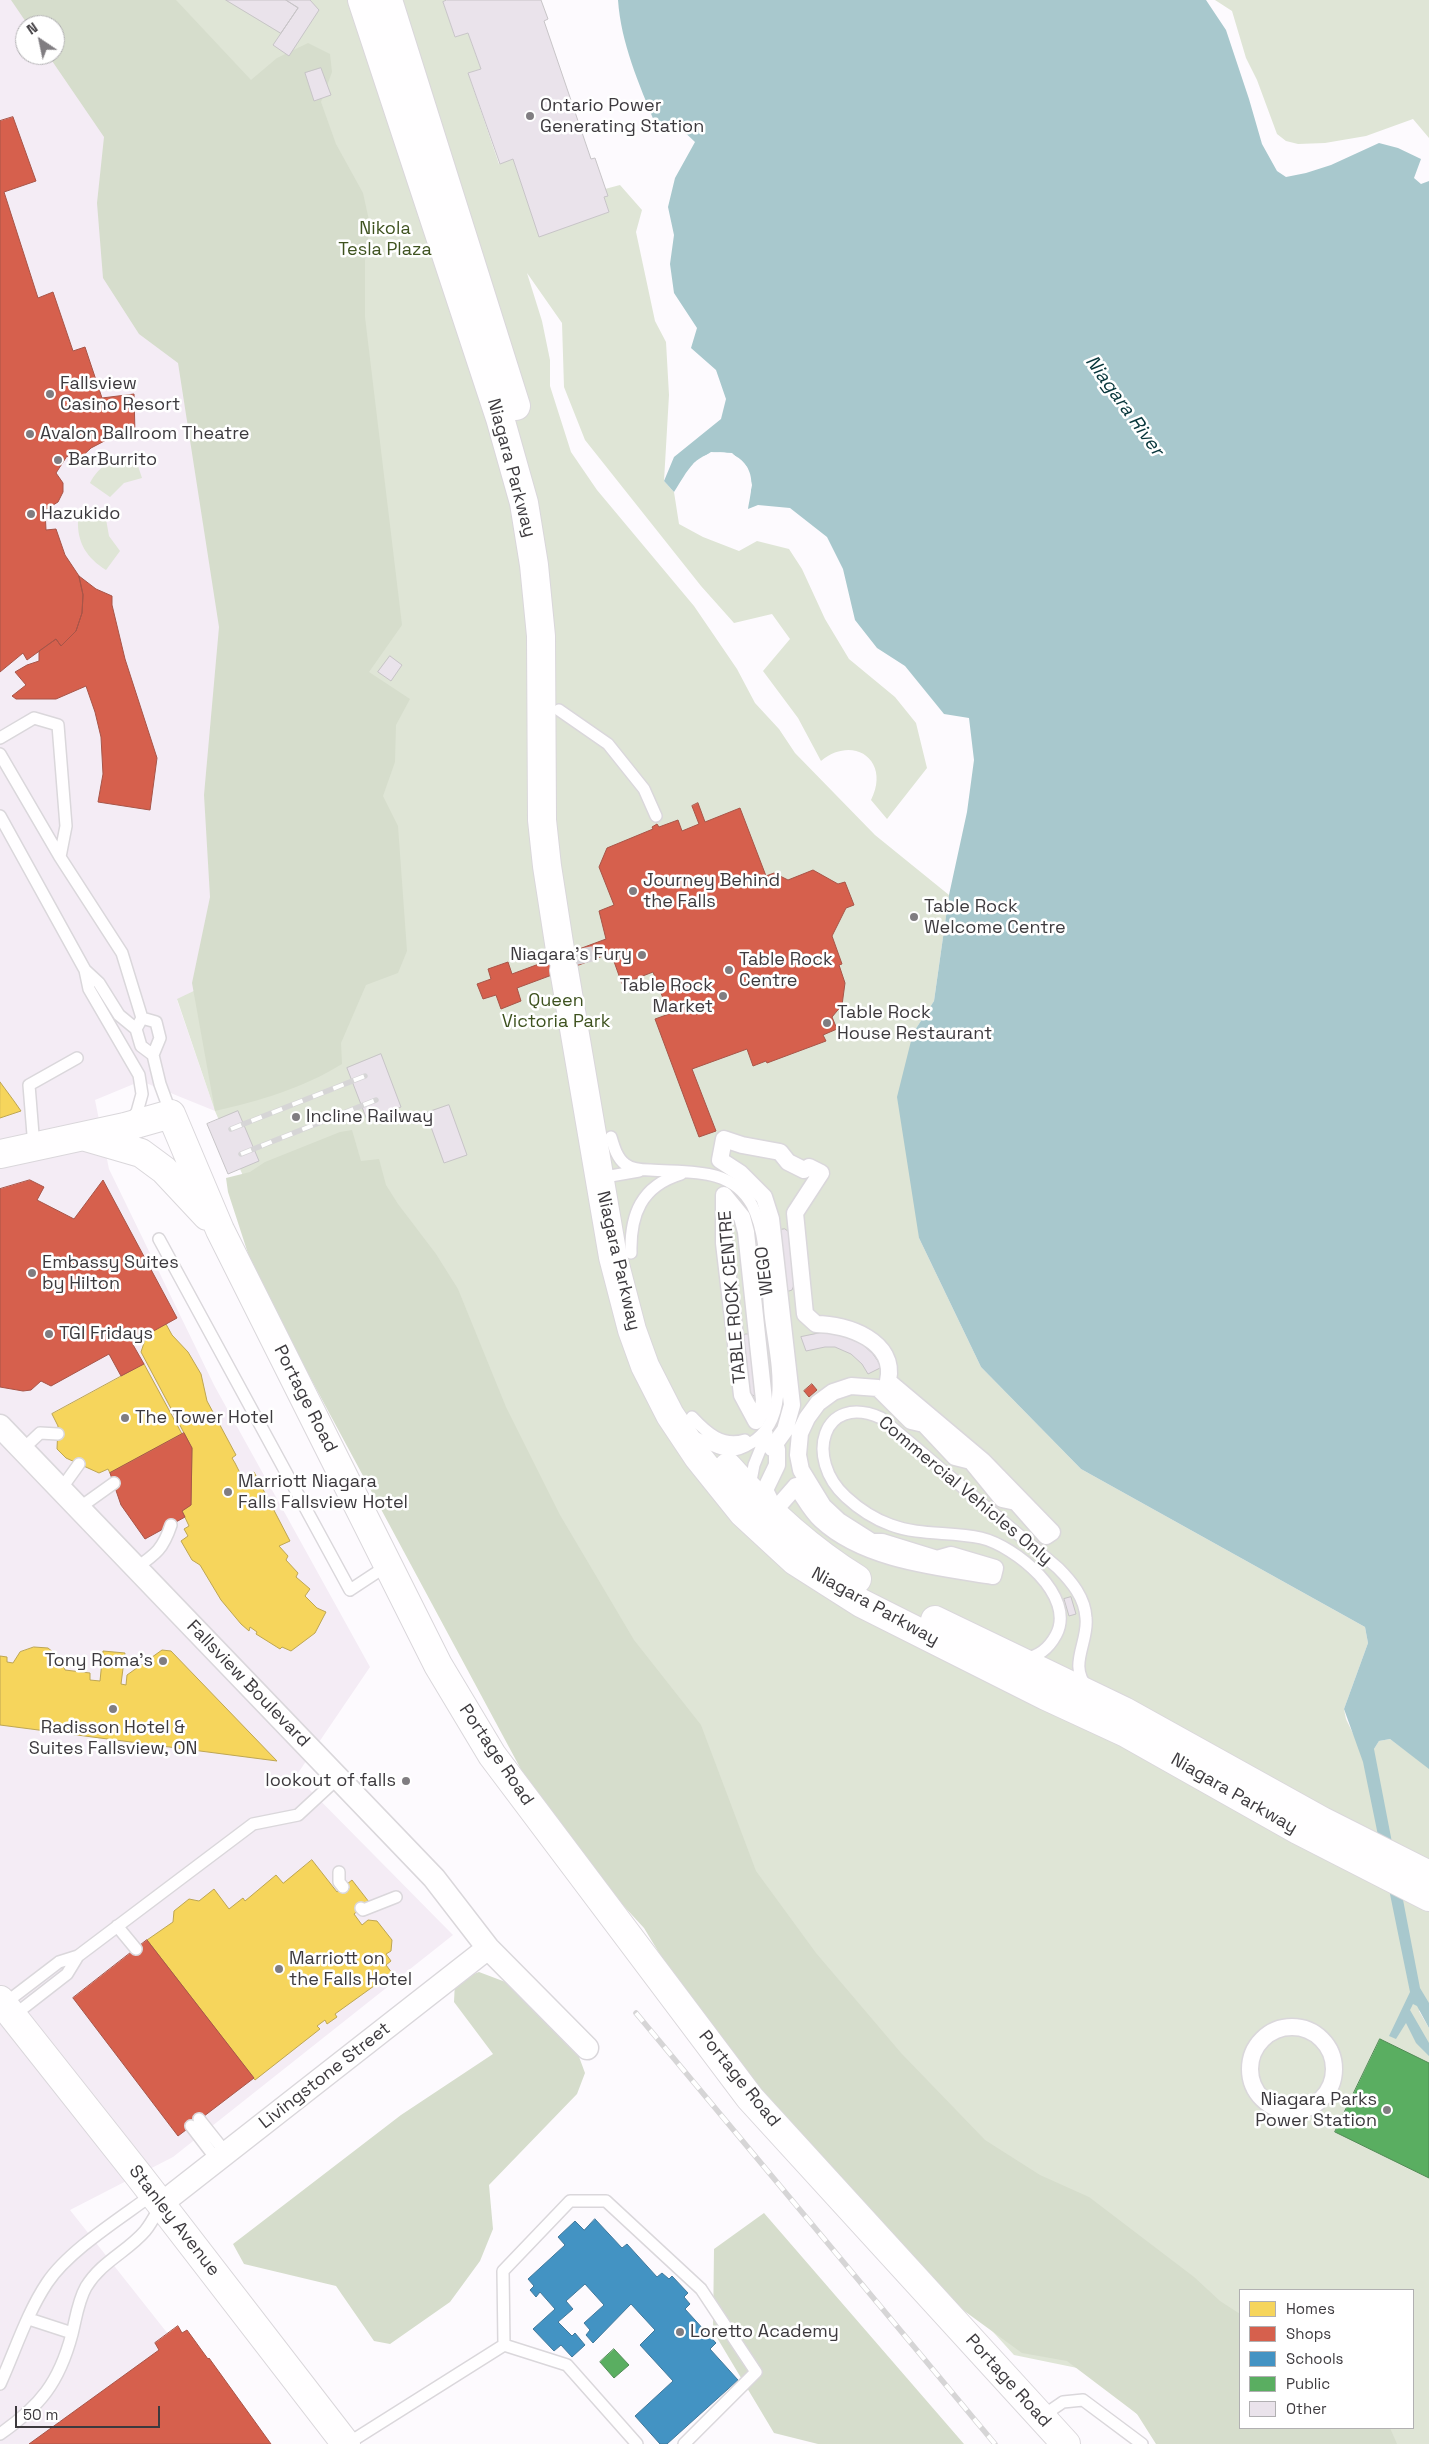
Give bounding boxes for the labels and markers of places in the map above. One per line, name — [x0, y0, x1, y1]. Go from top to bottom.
place label: Ontario Power Generating Station — [540, 95, 704, 138]
marker: Ontario Power Generating Station — [524, 110, 536, 122]
place label: Fallsview Casino Resort — [60, 373, 180, 416]
marker: Fallsview Casino Resort — [44, 388, 56, 400]
place label: Avalon Ballroom Theatre — [40, 423, 249, 445]
marker: Avalon Ballroom Theatre — [24, 428, 36, 440]
place label: BarBurrito — [68, 449, 157, 471]
marker: BarBurrito — [52, 454, 64, 466]
place label: Hazukido — [41, 503, 120, 525]
marker: Hazukido — [25, 508, 37, 520]
place label: Journey Behind the Falls — [643, 870, 780, 912]
marker: Journey Behind the Falls — [627, 885, 639, 897]
place label: Table Rock Welcome Centre — [924, 896, 1066, 939]
marker: Table Rock Welcome Centre — [908, 911, 920, 923]
place label: Niagara’s Fury — [510, 944, 632, 966]
marker: Niagara’s Fury — [636, 949, 648, 961]
place label: Table Rock Centre — [739, 949, 833, 992]
marker: Table Rock Centre — [723, 964, 735, 976]
place label: Table Rock Market — [619, 975, 713, 1018]
marker: Table Rock Market — [717, 990, 729, 1002]
place label: Table Rock House Restaurant — [837, 1002, 992, 1044]
marker: Table Rock House Restaurant — [821, 1017, 833, 1029]
place label: Incline Railway — [306, 1106, 433, 1128]
marker: Incline Railway — [290, 1111, 302, 1123]
place label: Embassy Suites by Hilton — [42, 1252, 179, 1294]
marker: Embassy Suites by Hilton — [26, 1267, 38, 1279]
place label: TGI Fridays — [59, 1323, 153, 1345]
marker: TGI Fridays — [43, 1328, 55, 1340]
place label: The Tower Hotel — [135, 1407, 274, 1429]
marker: The Tower Hotel — [119, 1412, 131, 1424]
place label: Marriott Niagara Falls Fallsview Hotel — [238, 1471, 408, 1514]
marker: Marriott Niagara Falls Fallsview Hotel — [222, 1486, 234, 1498]
place label: Tony Roma's — [45, 1650, 153, 1672]
marker: Tony Roma's — [157, 1655, 169, 1667]
marker: Radisson Hotel & Suites Fallsview, ON — [107, 1703, 119, 1715]
place label: Radisson Hotel & Suites Fallsview, ON — [29, 1717, 197, 1760]
place label: lookout of falls — [265, 1770, 396, 1792]
marker: lookout of falls — [400, 1775, 412, 1787]
place label: Marriott on the Falls Hotel — [289, 1948, 412, 1990]
marker: Marriott on the Falls Hotel — [273, 1963, 285, 1975]
place label: Niagara Parks Power Station — [1255, 2089, 1377, 2132]
marker: Niagara Parks Power Station — [1381, 2104, 1393, 2116]
place label: Loretto Academy — [690, 2321, 839, 2343]
marker: Loretto Academy — [674, 2326, 686, 2338]

